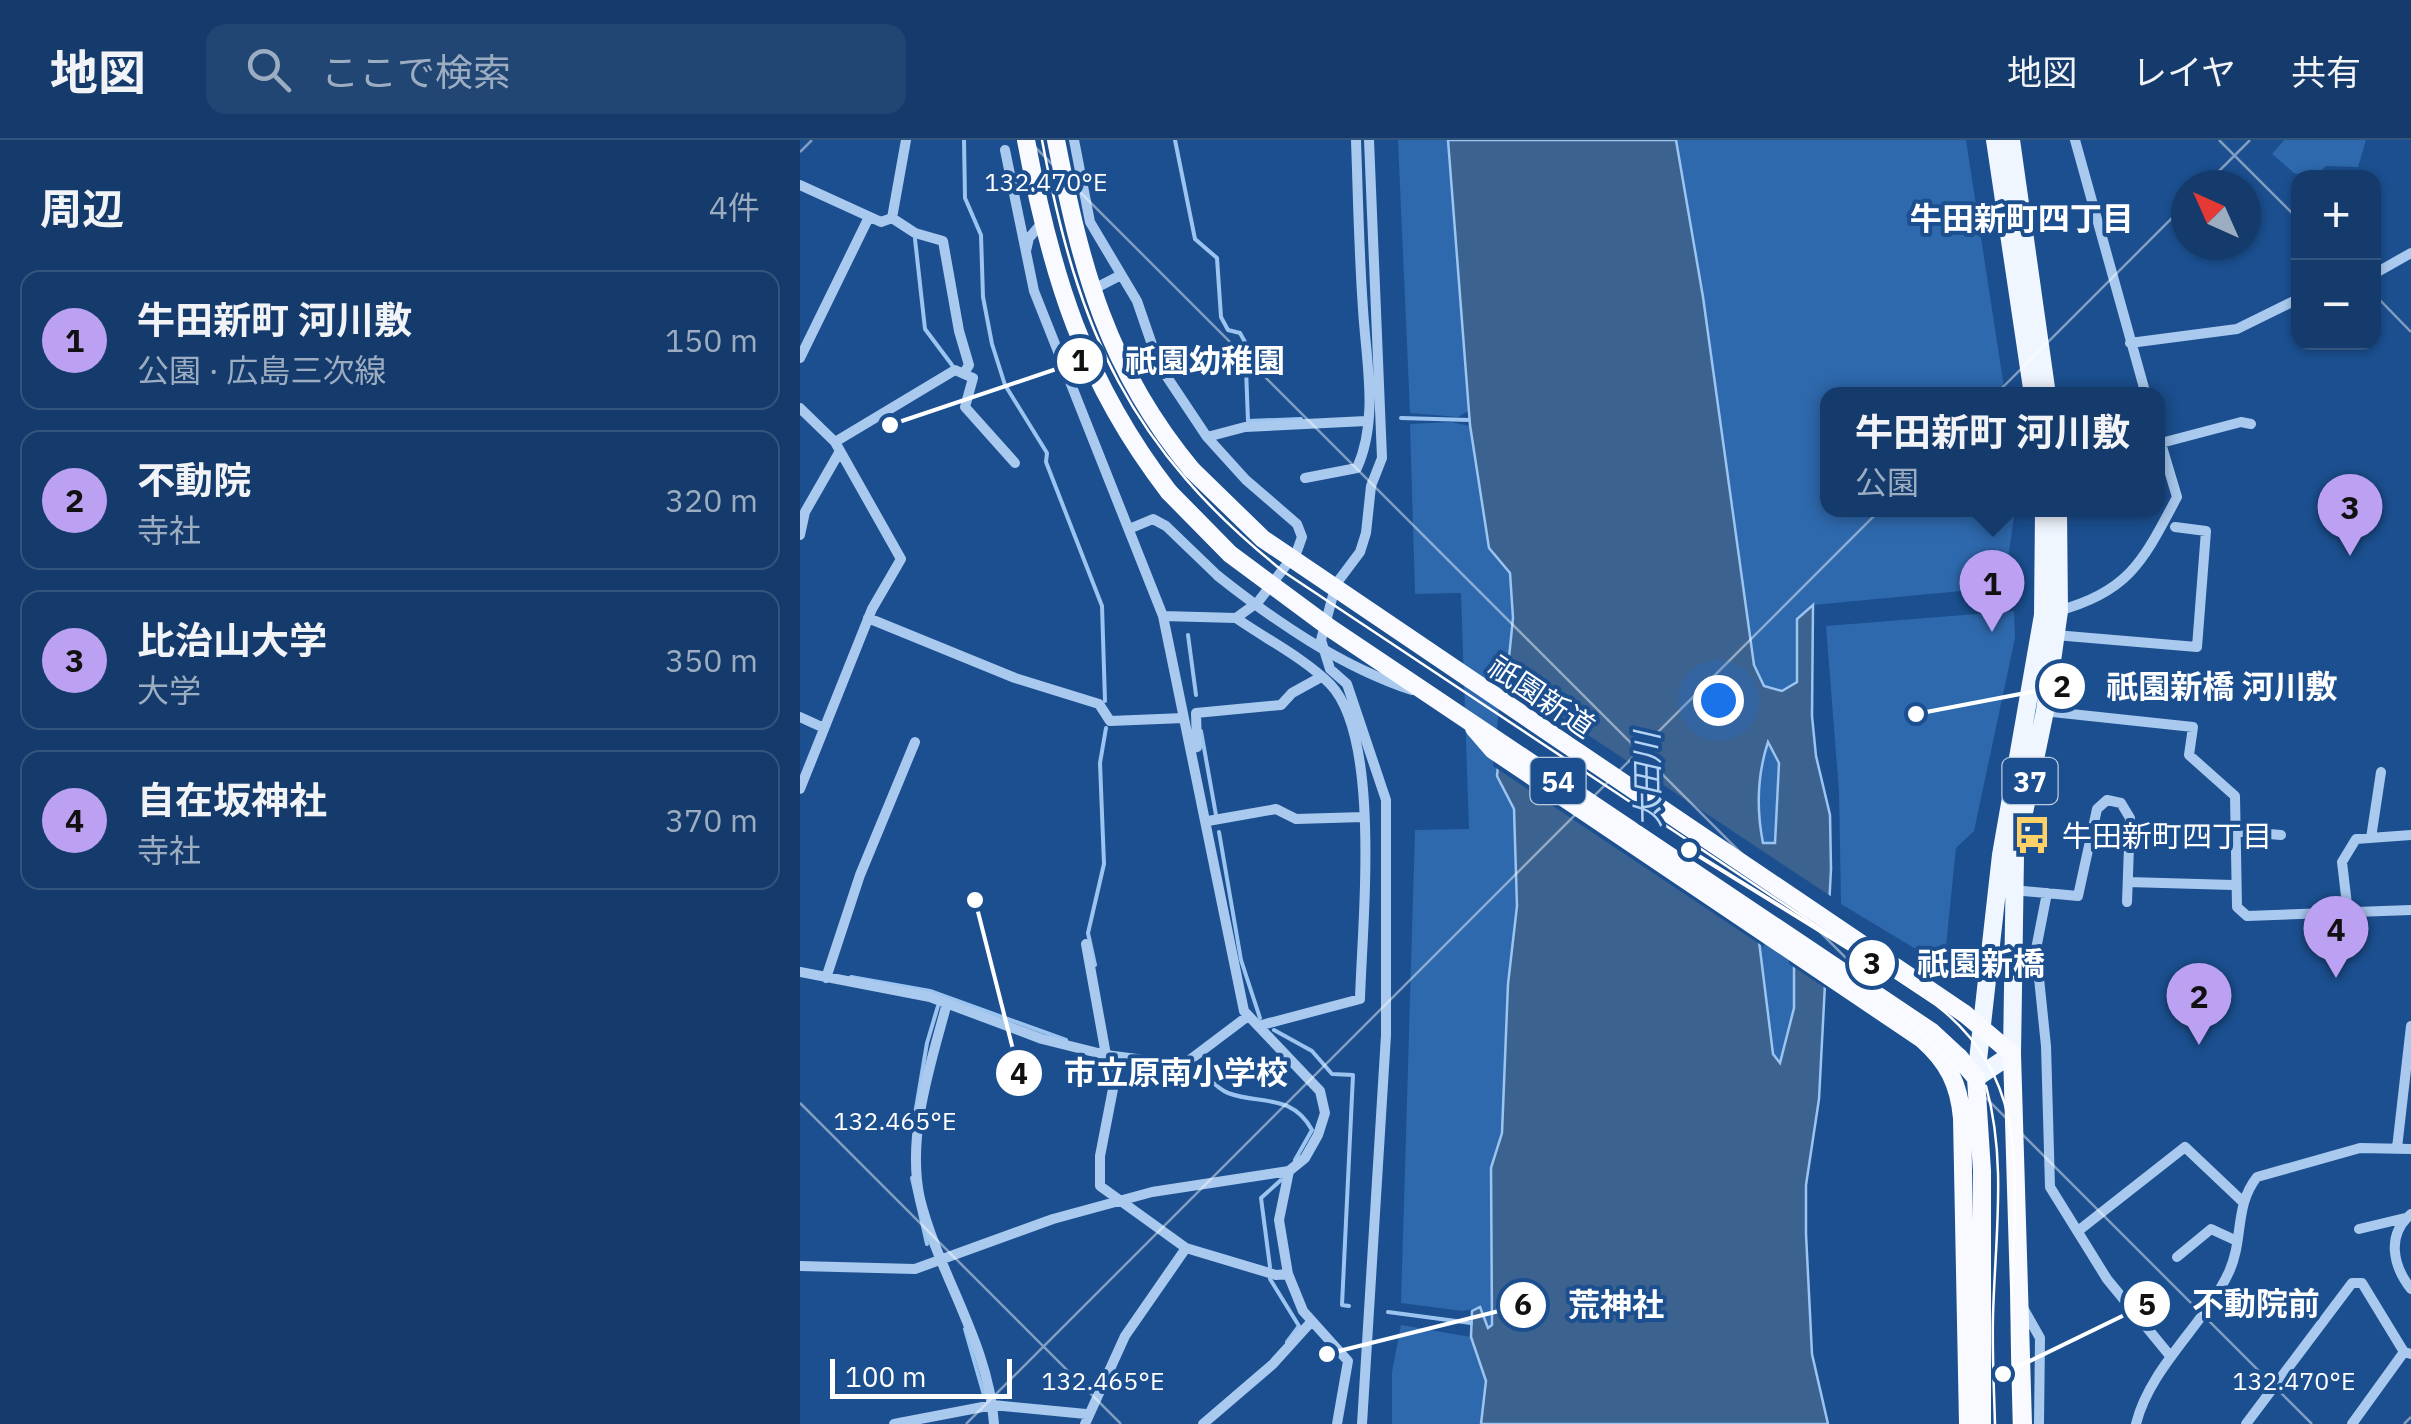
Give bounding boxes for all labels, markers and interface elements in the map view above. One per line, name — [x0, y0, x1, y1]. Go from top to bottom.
search box — [206, 24, 906, 114]
text: 地図 — [50, 41, 146, 103]
icon: search — [241, 42, 296, 97]
text: ここで検索 — [321, 47, 511, 96]
text: 地図 — [2007, 49, 2077, 95]
text: レイヤ — [2132, 49, 2236, 95]
text: 共有 — [2291, 49, 2361, 95]
text: 132.470°E — [984, 165, 1108, 198]
north arrow — [2171, 170, 2261, 260]
map controls — [2291, 170, 2381, 350]
button: + — [2291, 170, 2381, 260]
text: 周辺 — [40, 181, 124, 236]
text: 4件 — [709, 186, 760, 228]
district label: 牛田新町四丁目 — [1910, 197, 2134, 239]
button: − — [2291, 260, 2381, 350]
text: 牛田新町 河川敷 — [137, 295, 412, 344]
text: 1 — [65, 319, 84, 361]
text: 150 m — [665, 319, 758, 361]
callout: 祇園幼稚園 — [1055, 330, 1305, 392]
text: 祇園幼稚園 — [1125, 339, 1285, 381]
text: 1 — [1071, 340, 1089, 379]
text: 公園 · 広島三次線 — [137, 349, 387, 391]
popup — [1820, 387, 2165, 517]
text: 牛田新町 河川敷 — [1855, 407, 2130, 456]
text: 不動院 — [137, 455, 251, 504]
text: 公園 — [1855, 461, 1919, 503]
pin: 3 — [2318, 474, 2382, 556]
text: 2 — [65, 479, 84, 521]
text: 320 m — [665, 479, 758, 521]
text: 寺社 — [137, 509, 201, 551]
pin: 1 — [1960, 550, 2024, 632]
text: 比治山大学 — [137, 615, 327, 664]
text: 3 — [65, 639, 84, 681]
text: 350 m — [665, 639, 758, 681]
street label: 祇園新道 — [1481, 646, 1603, 746]
callout: 祇園新橋 河川敷 — [2037, 655, 2358, 717]
text: 祇園新橋 河川敷 — [2106, 665, 2338, 707]
text: 2 — [2053, 666, 2071, 705]
text: 大学 — [137, 669, 201, 711]
your location — [1693, 675, 1744, 726]
water label: 太田川 — [1625, 729, 1669, 828]
road number: 54 — [1530, 758, 1586, 804]
road number: 37 — [2002, 758, 2058, 804]
text: 自在坂神社 — [137, 775, 327, 824]
text: 4 — [65, 799, 84, 841]
text: 370 m — [665, 799, 758, 841]
bus stop icon: 牛田新町四丁目 — [2011, 814, 2053, 856]
place label: 牛田新町四丁目 — [2062, 816, 2272, 855]
text: 寺社 — [137, 829, 201, 871]
pin: 4 — [2304, 896, 2368, 978]
callout: 祇園新橋 — [1847, 932, 2065, 994]
text: 祇園新橋 — [1917, 942, 2045, 984]
text: 3 — [1863, 943, 1881, 982]
pin: 2 — [2166, 962, 2232, 1045]
callout: 市立原南小学校 — [994, 1042, 1308, 1104]
text: 市立原南小学校 — [1064, 1051, 1288, 1093]
text: 4 — [1010, 1053, 1028, 1092]
text: 132.465°E — [833, 1104, 957, 1137]
callout: 不動院前 — [2122, 1273, 2340, 1335]
callout: 荒神社 — [1498, 1274, 1684, 1336]
text: 不動院前 — [2192, 1282, 2320, 1324]
text: 荒神社 — [1568, 1283, 1664, 1325]
text: 6 — [1514, 1284, 1532, 1323]
text: 5 — [2138, 1284, 2156, 1323]
scale bar — [830, 1354, 1012, 1398]
text: 100 m — [845, 1358, 926, 1395]
text: 132.465°E — [1041, 1364, 1165, 1397]
text: 132.470°E — [2232, 1364, 2356, 1397]

